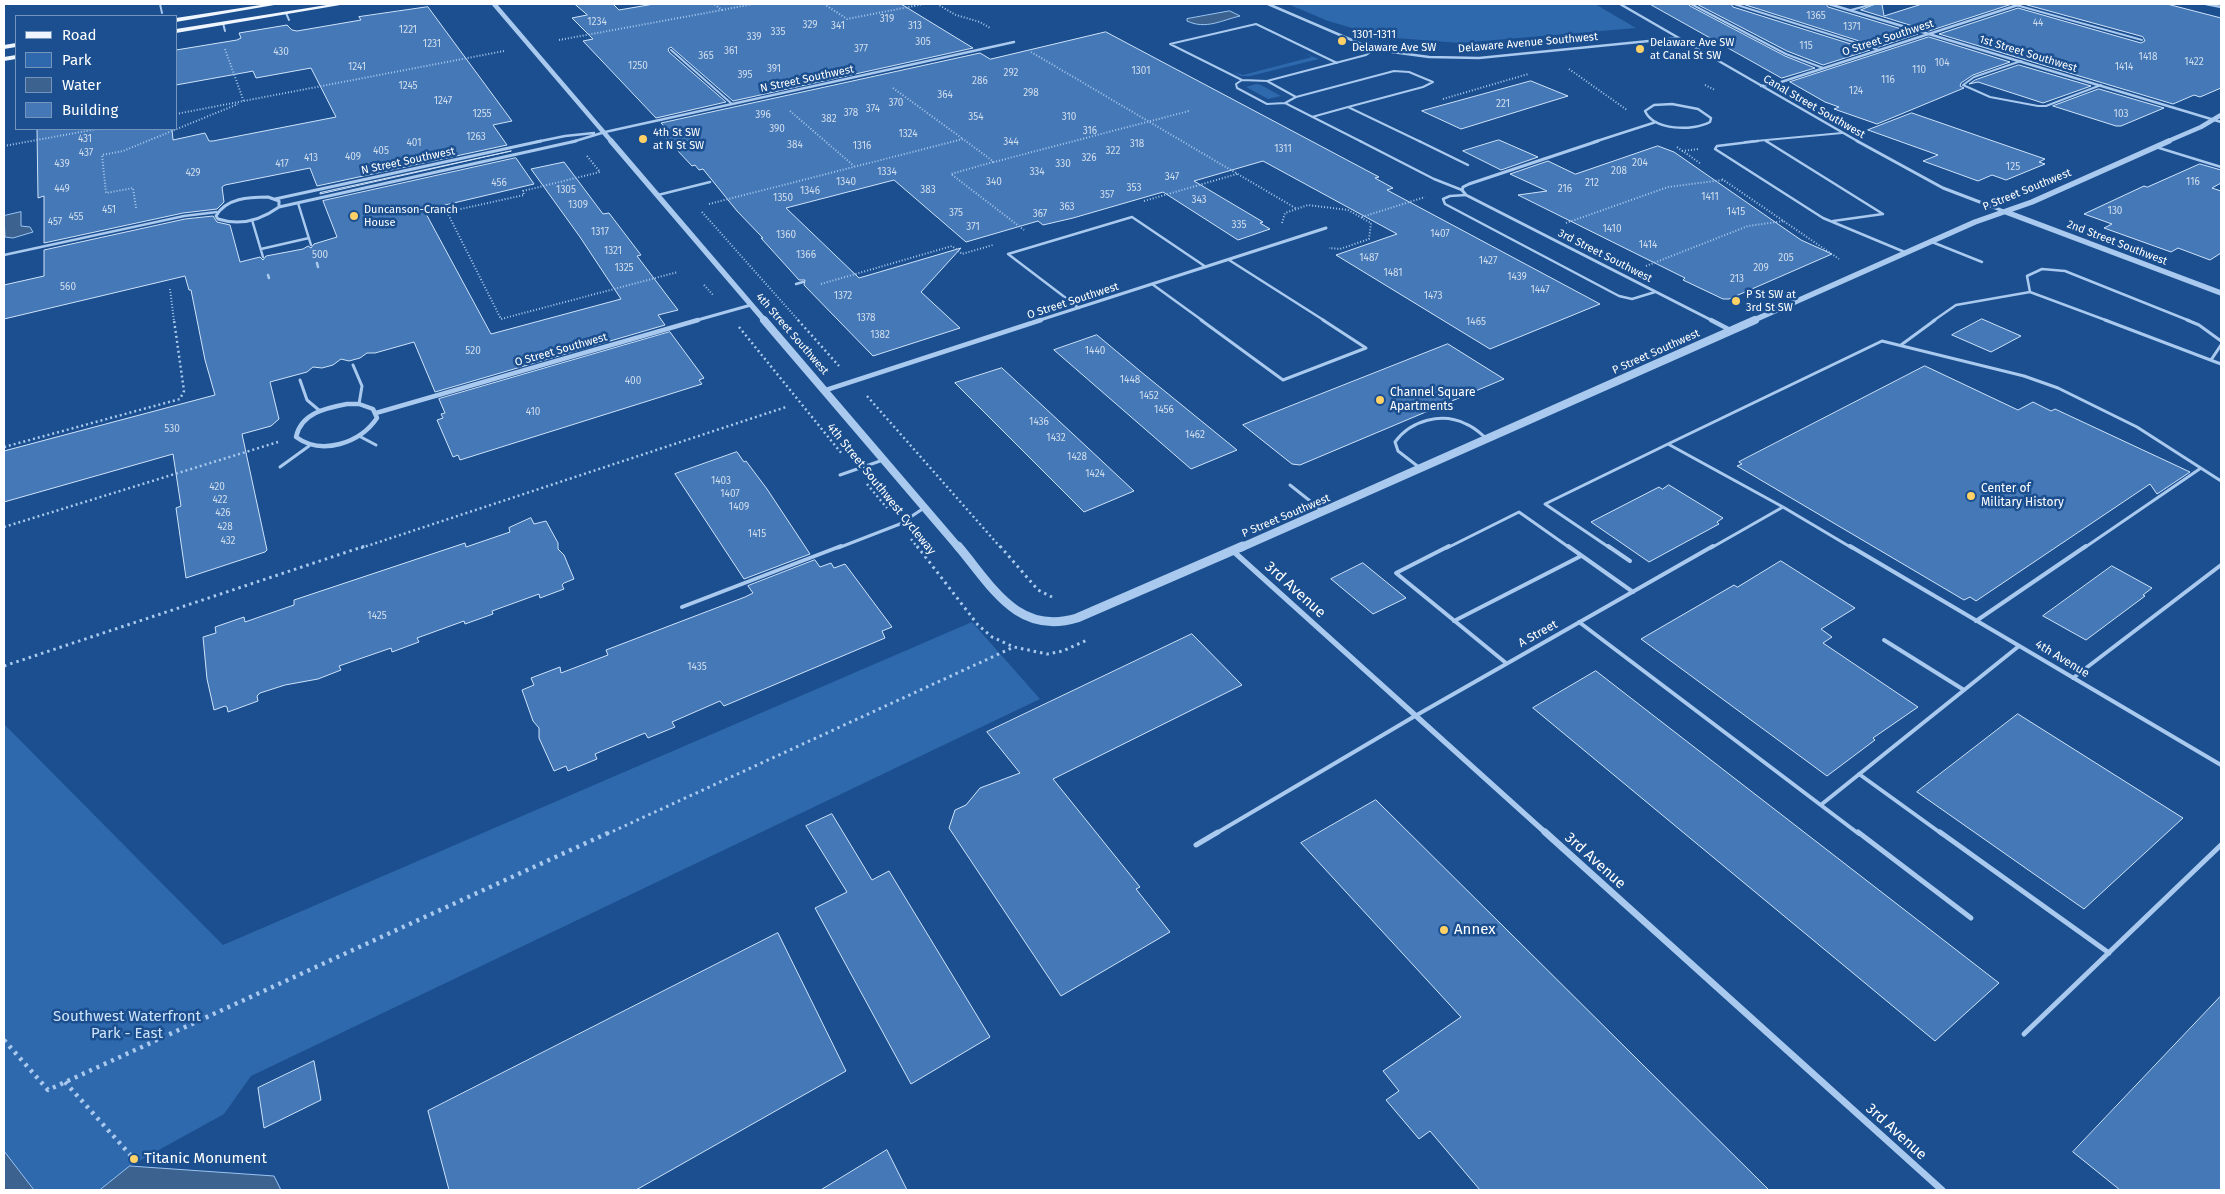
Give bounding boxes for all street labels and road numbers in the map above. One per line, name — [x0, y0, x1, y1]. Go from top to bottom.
street label: O Street Southwest — [1841, 17, 1935, 59]
street label: Delaware Avenue Southwest — [1457, 30, 1599, 56]
street label: 1st Street Southwest — [1977, 33, 2079, 75]
street label: N Street Southwest — [759, 63, 855, 95]
street label: Canal Street Southwest — [1761, 72, 1867, 142]
street label: N Street Southwest — [360, 145, 456, 177]
street label: P Street Southwest — [1981, 166, 2073, 214]
street label: 2nd Street Southwest — [2065, 218, 2169, 268]
street label: 3rd Street Southwest — [1556, 227, 1654, 285]
street label: O Street Southwest — [1026, 280, 1120, 322]
street label: 4th Street Southwest — [753, 290, 831, 378]
street label: P Street Southwest — [1610, 327, 1702, 377]
street label: O Street Southwest — [513, 330, 609, 370]
street label: 4th Street Southwest Cycleway — [823, 420, 939, 558]
street label: P Street Southwest — [1240, 492, 1332, 540]
street label: 3rd Avenue — [1261, 558, 1329, 622]
street label: A Street — [1516, 617, 1560, 651]
street label: 4th Avenue — [2032, 637, 2092, 681]
street label: 3rd Avenue — [1561, 829, 1629, 893]
street label: 3rd Avenue — [1862, 1100, 1930, 1164]

